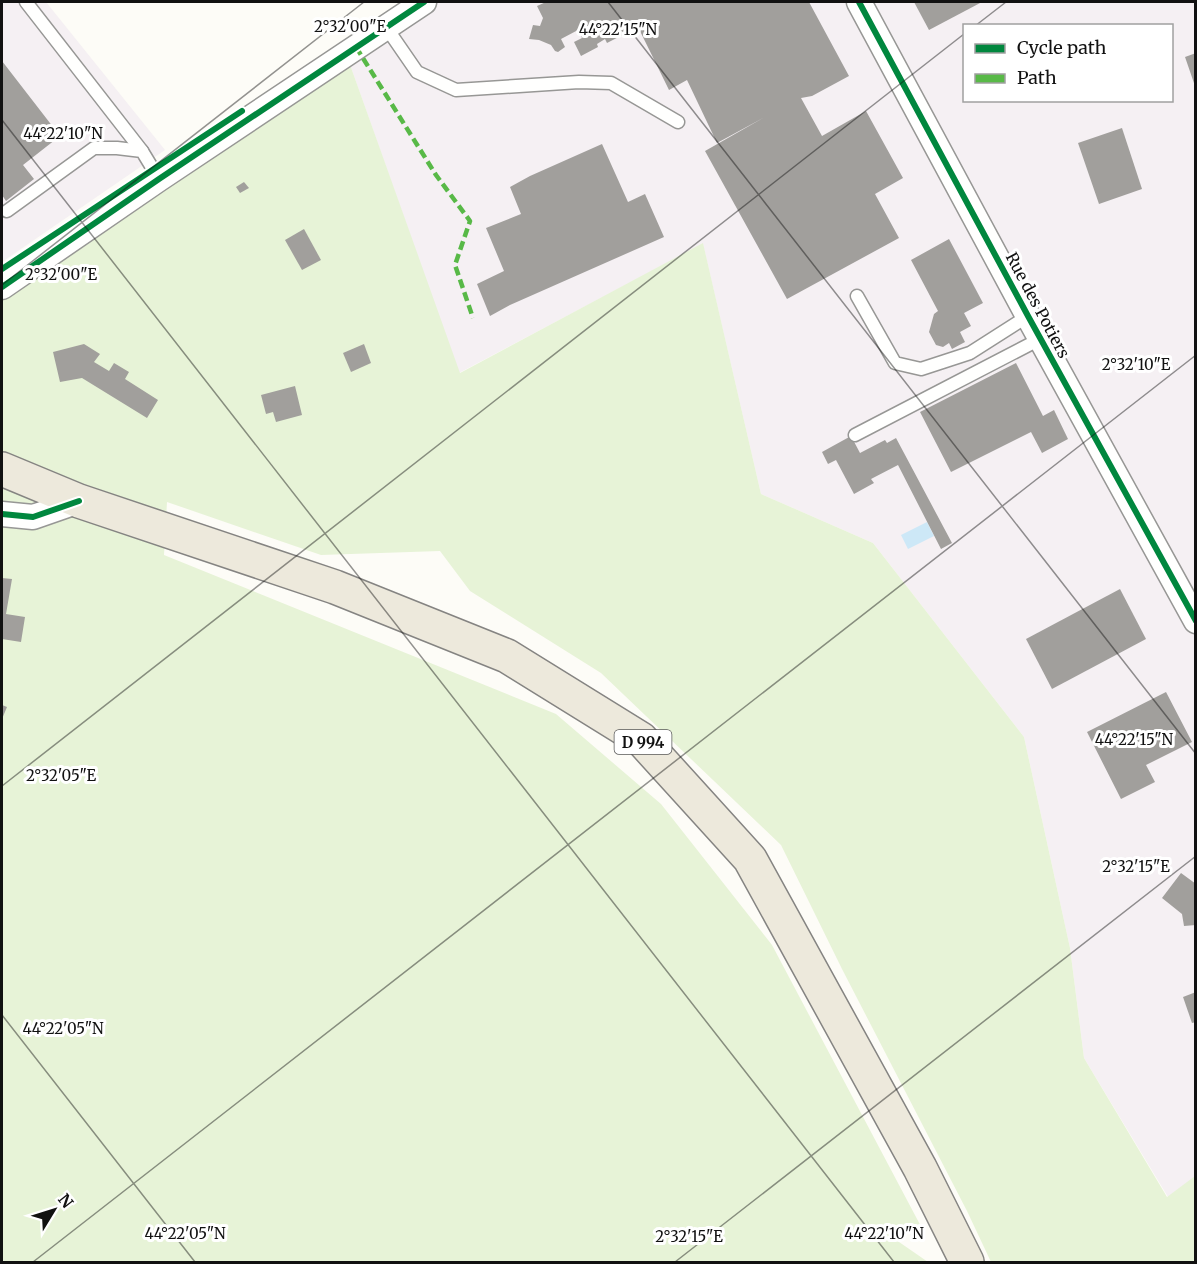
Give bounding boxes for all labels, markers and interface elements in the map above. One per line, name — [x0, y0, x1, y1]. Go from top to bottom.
text: 2°32'00"E — [314, 17, 386, 36]
text: 44°22'15"N — [579, 20, 658, 39]
legend — [963, 24, 1173, 102]
text: Cycle path — [1017, 36, 1107, 59]
text: Path — [1017, 66, 1057, 89]
text: 44°22'10"N — [23, 124, 103, 143]
street label: Rue des Potiers — [1002, 249, 1074, 361]
text: 2°32'00"E — [25, 265, 97, 284]
text: 2°32'10"E — [1102, 355, 1171, 374]
road number: D 994 — [614, 730, 672, 754]
text: 44°22'15"N — [1095, 730, 1174, 749]
text: 2°32'05"E — [26, 766, 97, 785]
text: 2°32'15"E — [1102, 857, 1170, 876]
text: 44°22'05"N — [22, 1019, 104, 1038]
north arrow — [24, 1180, 84, 1240]
text: N — [54, 1190, 78, 1212]
text: 44°22'05"N — [144, 1224, 226, 1243]
text: 44°22'10"N — [844, 1224, 924, 1243]
text: 2°32'15"E — [655, 1227, 723, 1246]

